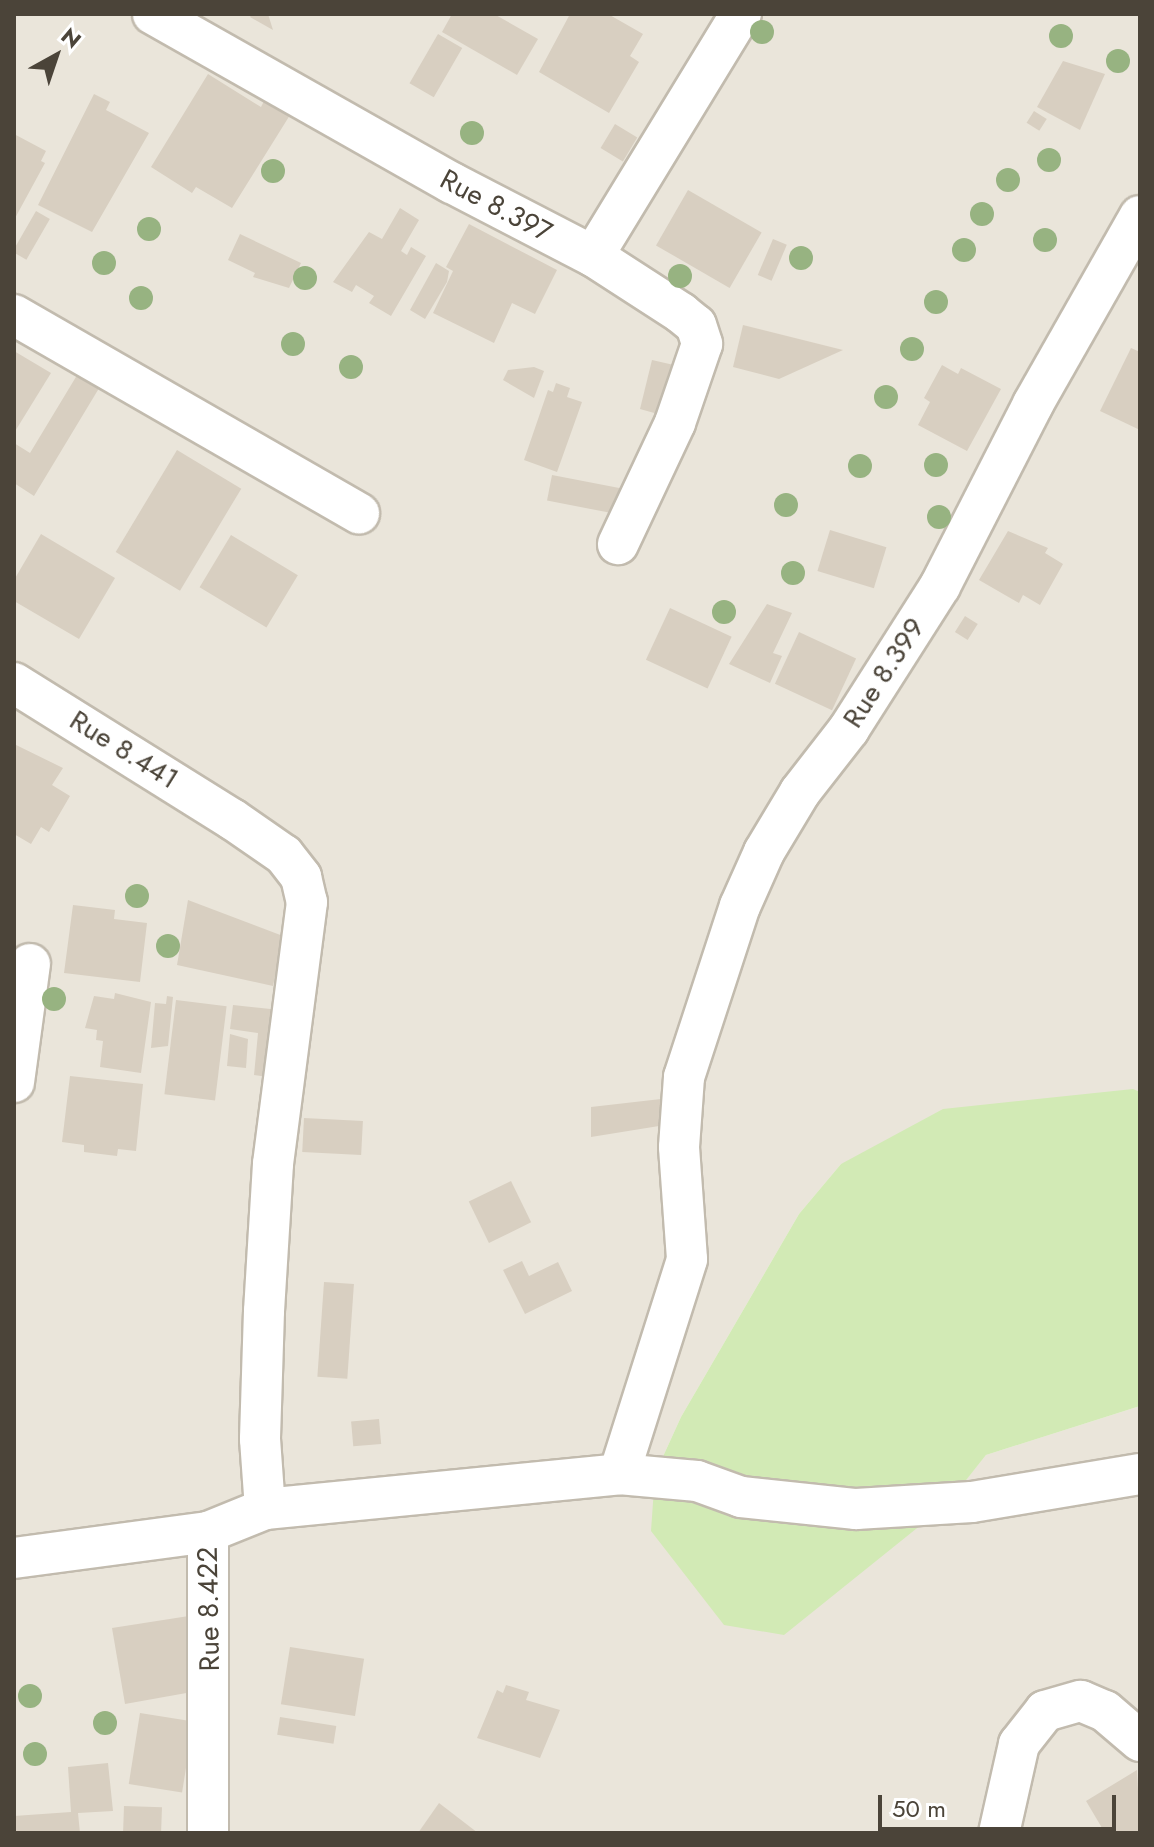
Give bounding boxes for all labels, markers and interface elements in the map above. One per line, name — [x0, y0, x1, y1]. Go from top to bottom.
north arrow — [16, 16, 96, 96]
text: N — [54, 20, 88, 55]
street label: Rue 8.397 — [434, 163, 558, 249]
street label: Rue 8.399 — [836, 612, 932, 734]
street label: Rue 8.441 — [63, 704, 185, 796]
street label: Rue 8.422 — [191, 1546, 227, 1672]
scale bar — [882, 1779, 1120, 1829]
text: 50 m — [892, 1791, 946, 1826]

